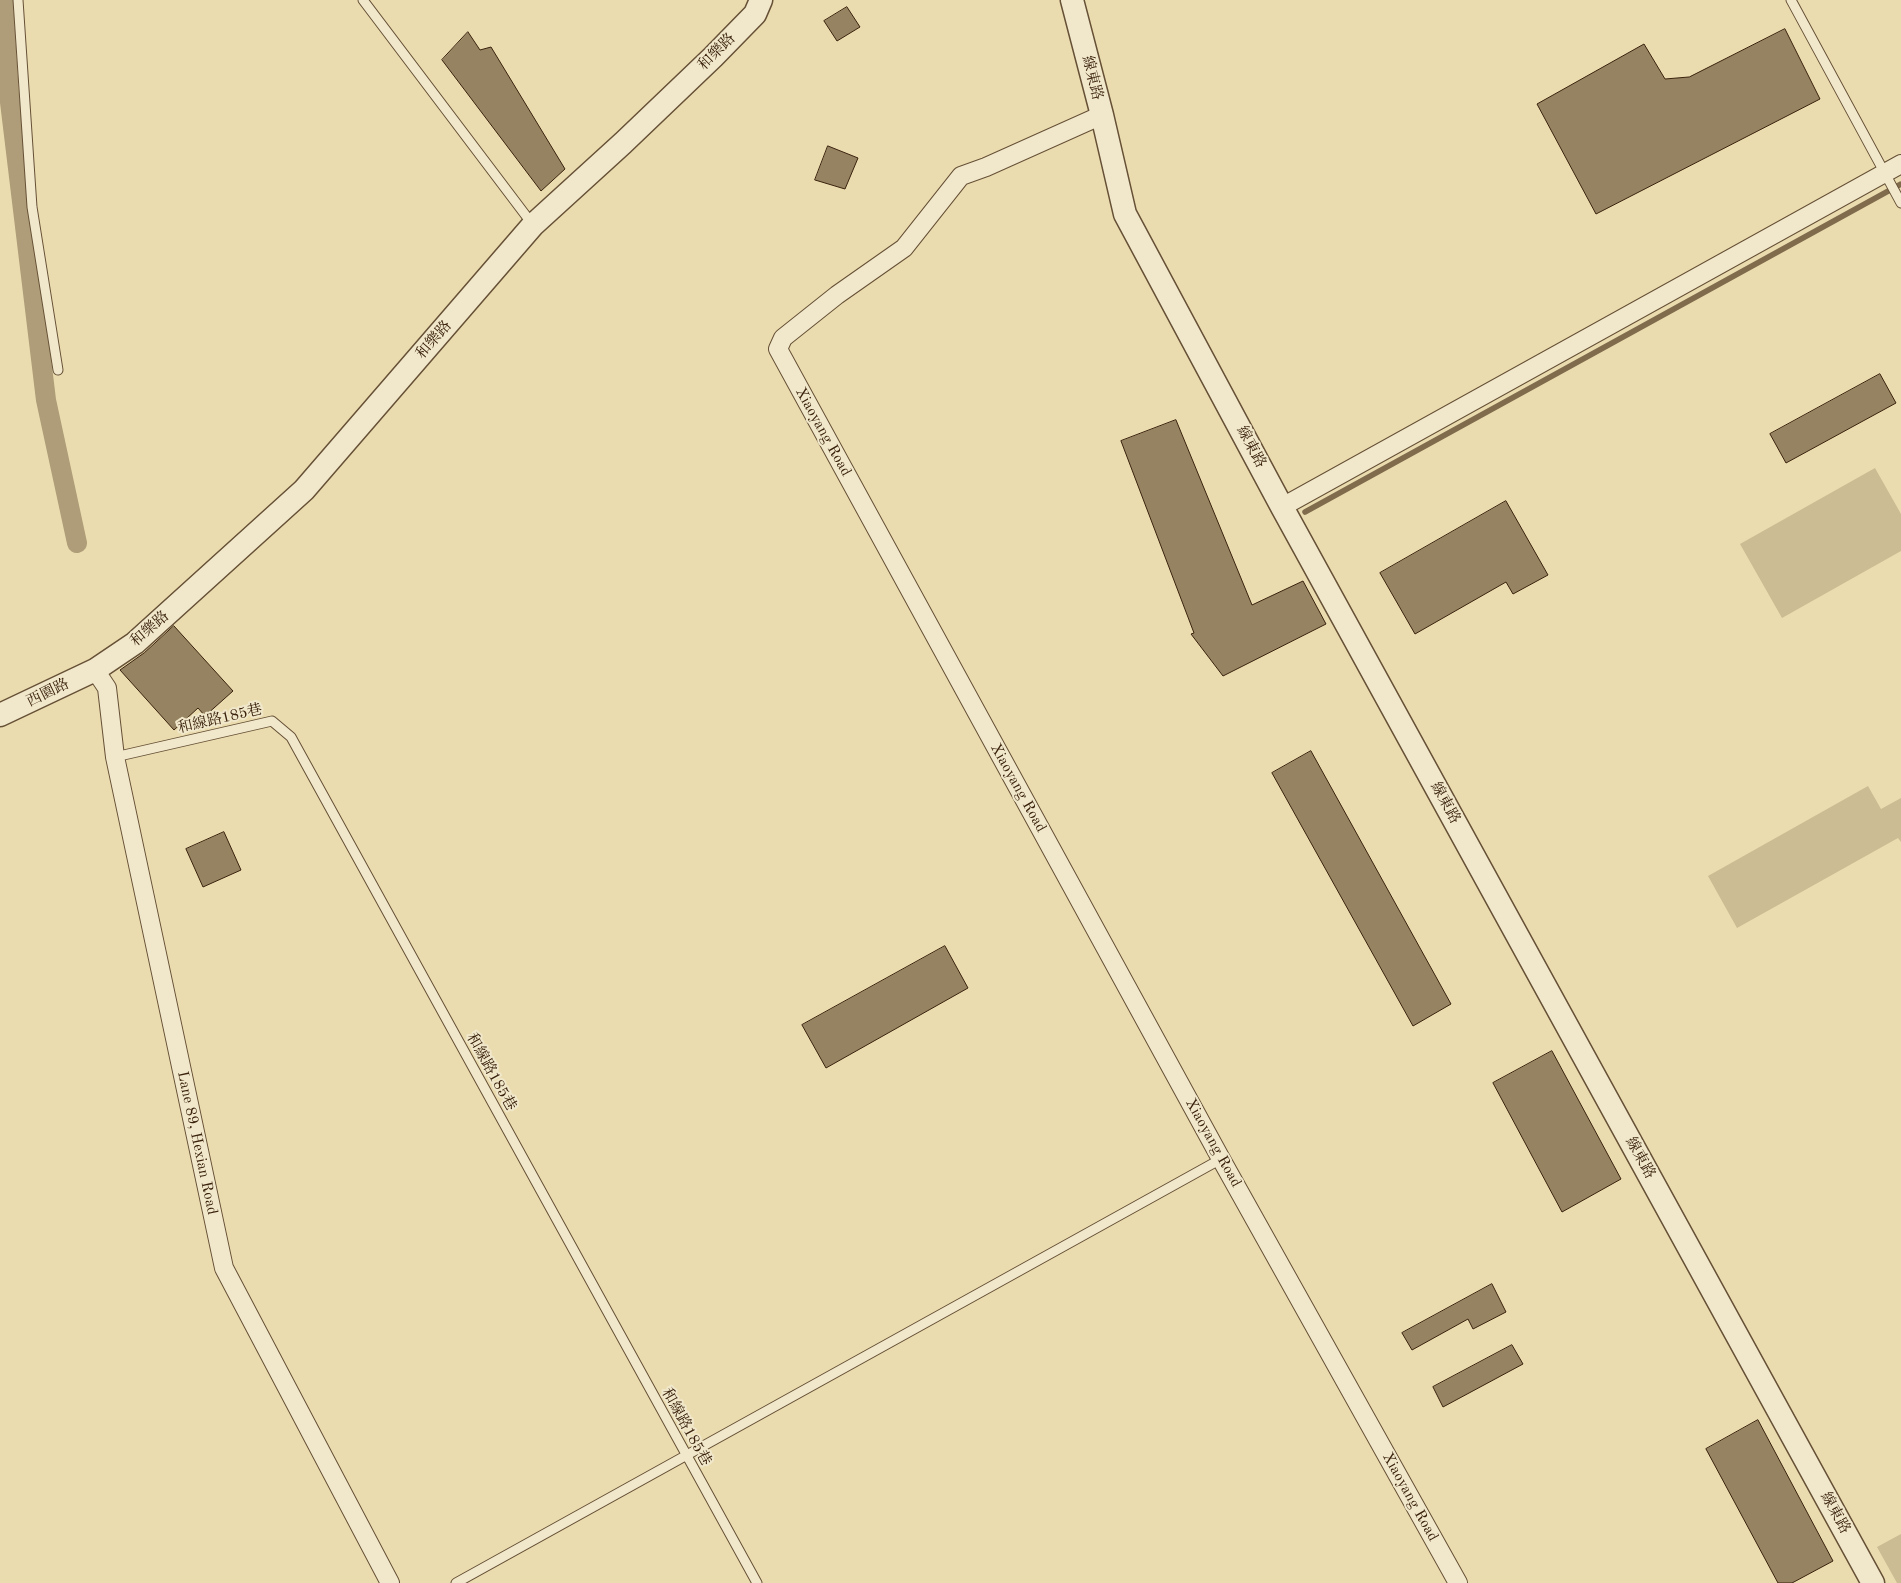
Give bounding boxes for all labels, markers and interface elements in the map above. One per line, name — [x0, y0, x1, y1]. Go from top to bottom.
street label: 和樂路 — [695, 30, 739, 74]
street label: 線東路 — [1078, 54, 1106, 102]
street label: 和樂路 — [412, 317, 456, 363]
street label: Xiaoyang Road — [791, 384, 855, 480]
street label: 線東路 — [1232, 423, 1270, 471]
street label: 和樂路 — [127, 607, 173, 651]
street label: 西園路 — [24, 675, 72, 711]
street label: 和線路185巷 — [176, 701, 264, 737]
street label: Xiaoyang Road — [986, 740, 1050, 836]
street label: 線東路 — [1426, 779, 1464, 827]
street label: 和線路185巷 — [462, 1030, 520, 1114]
street label: Lane 89, Hexian Road — [173, 1070, 221, 1216]
street label: Xiaoyang Road — [1181, 1095, 1245, 1191]
street label: 線東路 — [1621, 1134, 1659, 1182]
street label: 和線路185巷 — [657, 1385, 715, 1469]
street label: Xiaoyang Road — [1378, 1449, 1442, 1545]
street label: 線東路 — [1816, 1489, 1854, 1537]

